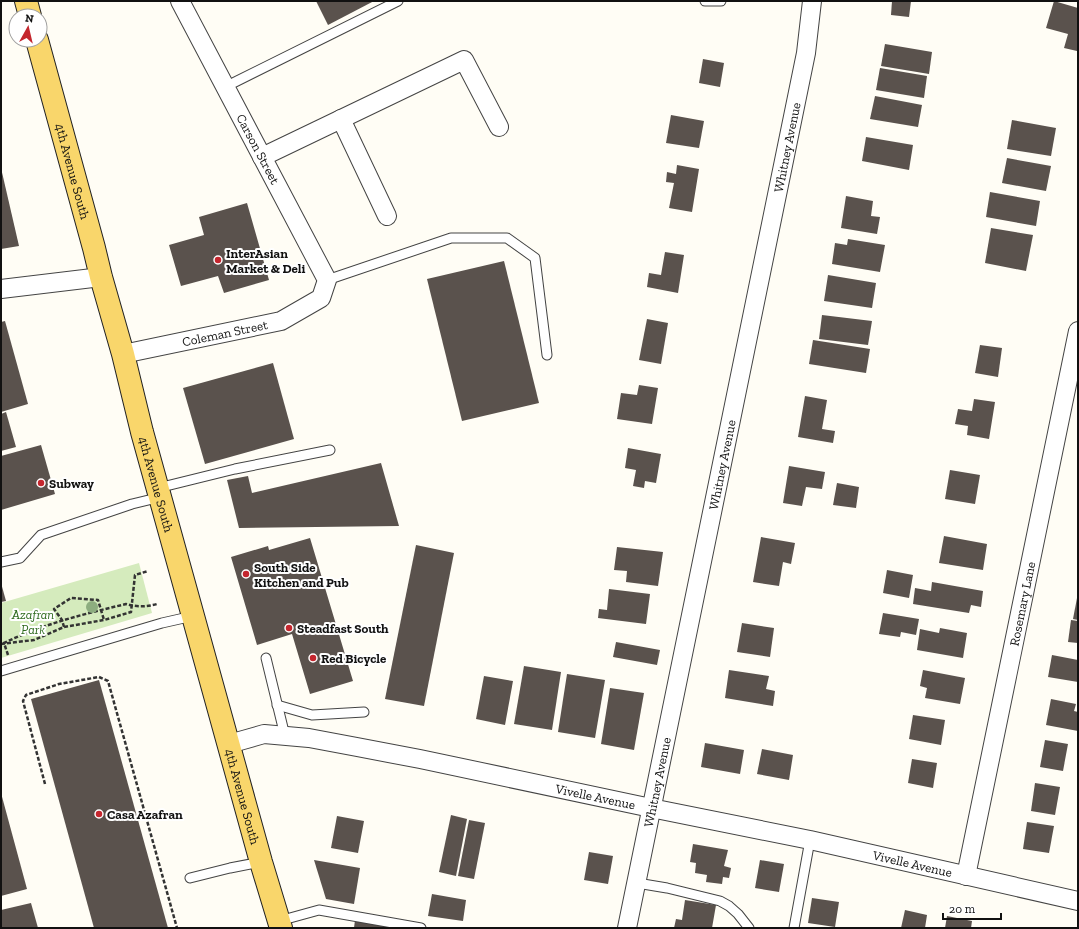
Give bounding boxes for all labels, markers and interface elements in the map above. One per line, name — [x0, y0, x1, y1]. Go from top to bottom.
north arrow — [8, 8, 48, 48]
text: N — [24, 12, 35, 26]
street label: Whitney Avenue — [770, 101, 803, 193]
street label: Carson Street — [233, 111, 283, 187]
street label: 4th Avenue South — [53, 122, 93, 221]
place label: InterAsian Market & Deli — [226, 246, 305, 276]
marker: InterAsian Market & Deli — [213, 255, 223, 265]
street label: Coleman Street — [181, 316, 269, 349]
street label: Whitney Avenue — [705, 418, 738, 511]
street label: 4th Avenue South — [136, 435, 177, 534]
place label: Subway — [49, 476, 94, 491]
marker: Subway — [36, 478, 46, 488]
place label: South Side Kitchen and Pub — [254, 560, 349, 590]
street label: Rosemary Lane — [1006, 560, 1038, 647]
marker: South Side Kitchen and Pub — [241, 569, 251, 579]
park label: Azafran Park — [11, 607, 54, 637]
place label: Steadfast South — [297, 621, 389, 636]
marker: Steadfast South — [284, 623, 294, 633]
place label: Red Bicycle — [321, 651, 387, 666]
marker: Red Bicycle — [308, 653, 318, 663]
street label: Whitney Avenue — [640, 736, 673, 828]
street label: 4th Avenue South — [222, 747, 263, 847]
street label: Vivelle Avenue — [553, 780, 637, 812]
place label: Casa Azafran — [107, 807, 183, 822]
marker: Casa Azafran — [94, 809, 104, 819]
street label: Vivelle Avenue — [870, 847, 954, 880]
scale bar — [943, 895, 1001, 921]
text: 20 m — [949, 902, 976, 916]

